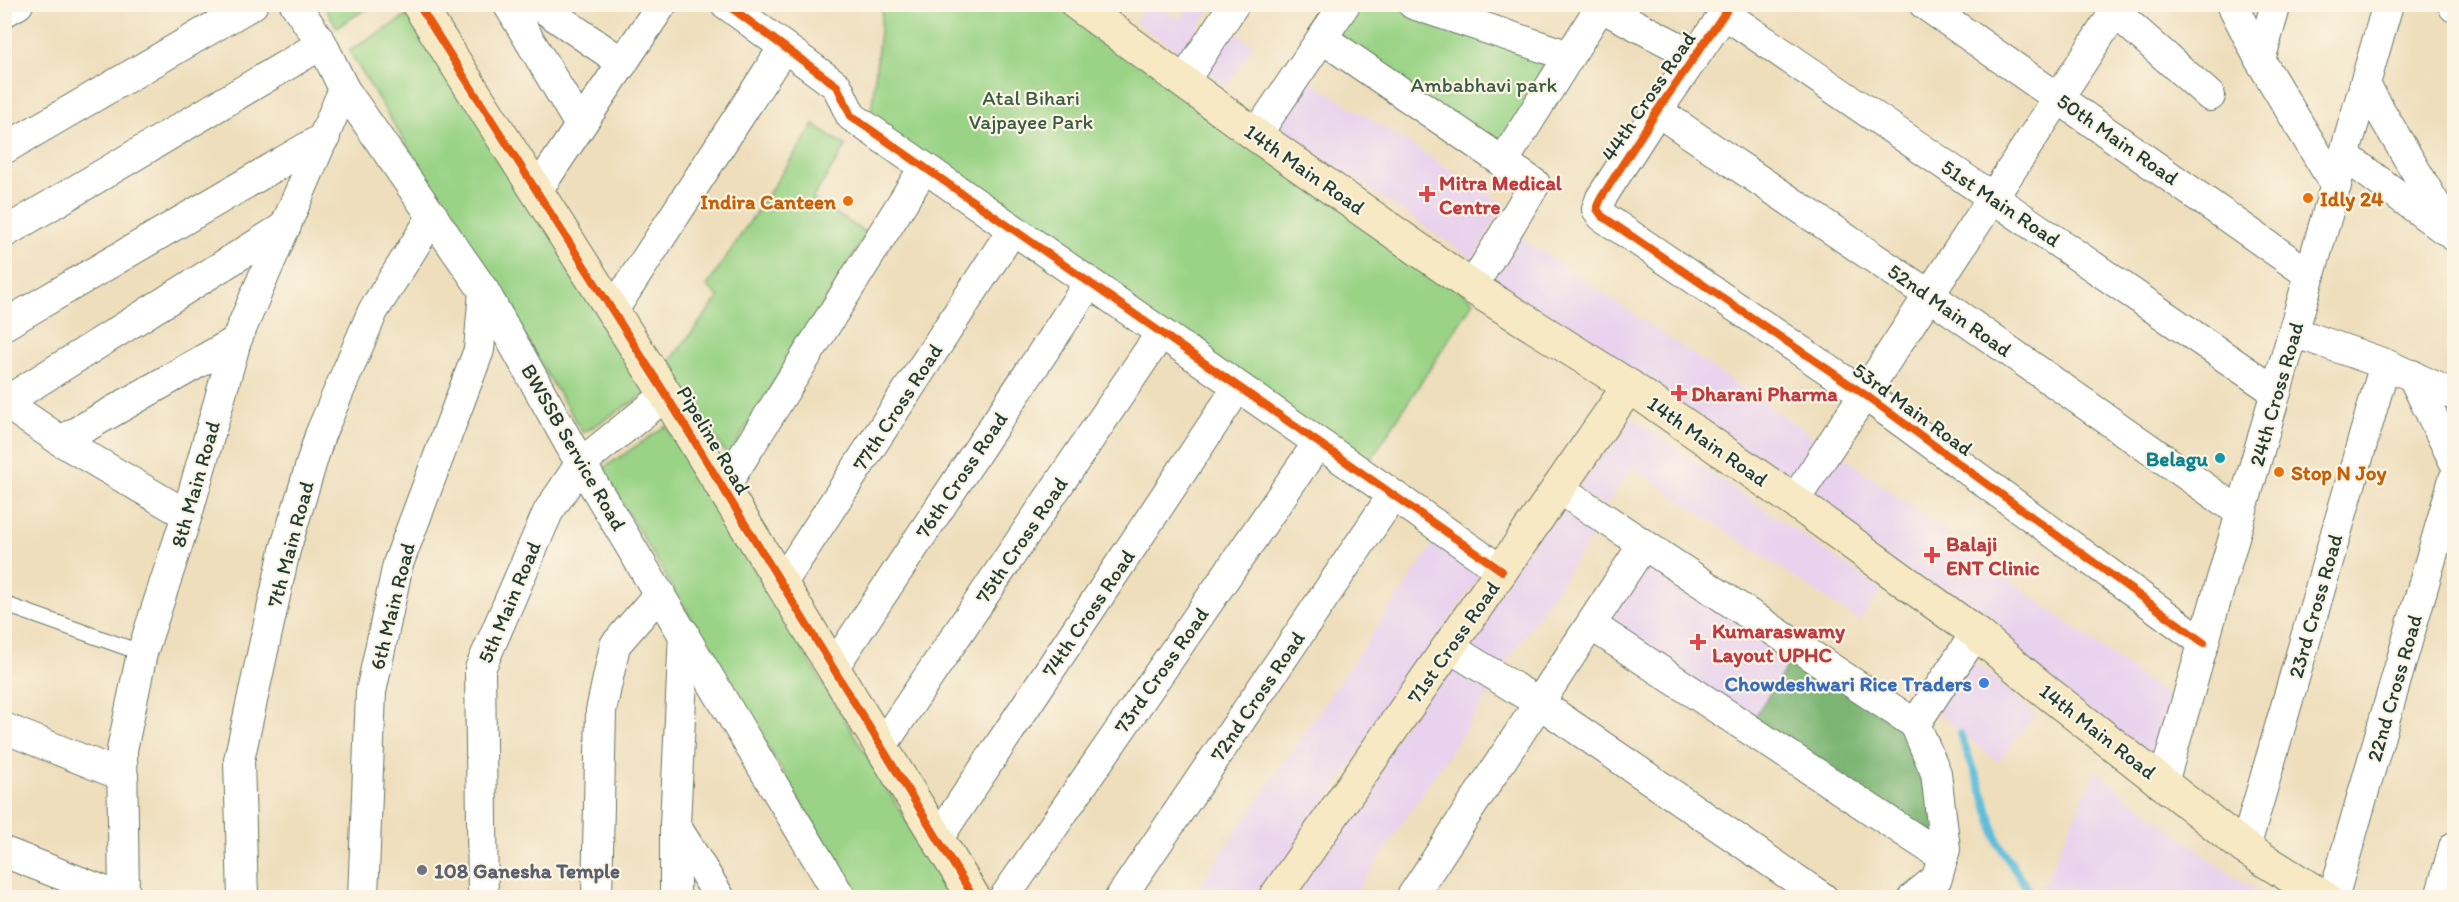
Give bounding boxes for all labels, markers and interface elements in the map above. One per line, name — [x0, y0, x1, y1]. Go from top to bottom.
street label: 44th Cross Road — [1596, 26, 1701, 165]
park label: Ambabhavi park — [1411, 72, 1558, 97]
park label: Atal Bihari Vajpayee Park — [969, 85, 1094, 134]
street label: 50th Main Road — [2052, 88, 2184, 190]
street label: 14th Main Road — [1240, 118, 1370, 220]
street label: 51st Main Road — [1937, 154, 2066, 252]
place label: Mitra Medical Centre — [1439, 170, 1563, 219]
place label: Idly 24 — [2320, 186, 2384, 212]
marker: Mitra Medical Centre — [1420, 187, 1434, 201]
place label: Indira Canteen — [700, 189, 836, 214]
marker: Idly 24 — [2301, 191, 2315, 205]
marker: Indira Canteen — [841, 194, 855, 208]
street label: 52nd Main Road — [1883, 258, 2017, 362]
street label: 24th Cross Road — [2243, 318, 2309, 469]
street label: 77th Cross Road — [847, 338, 948, 475]
street label: 53rd Main Road — [1848, 357, 1978, 461]
street label: BWSSB Service Road — [516, 359, 632, 535]
street label: Pipeline Road — [672, 381, 756, 499]
place label: Dharani Pharma — [1691, 381, 1838, 406]
marker: Dharani Pharma — [1672, 386, 1686, 400]
street label: 14th Main Road — [1643, 390, 1773, 492]
street label: 76th Cross Road — [910, 407, 1013, 543]
street label: 8th Main Road — [165, 417, 225, 550]
place label: Belagu — [2146, 446, 2208, 472]
marker: Belagu — [2213, 451, 2227, 465]
place label: Stop N Joy — [2291, 460, 2387, 486]
marker: Stop N Joy — [2272, 465, 2286, 479]
street label: 75th Cross Road — [970, 472, 1073, 608]
street label: 7th Main Road — [261, 478, 319, 610]
street label: 23rd Cross Road — [2282, 530, 2348, 681]
place label: Balaji ENT Clinic — [1946, 531, 2040, 580]
street label: 5th Main Road — [472, 537, 546, 667]
street label: 6th Main Road — [364, 539, 420, 672]
street label: 74th Cross Road — [1036, 544, 1140, 682]
marker: Balaji ENT Clinic — [1923, 546, 1941, 564]
street label: 71st Cross Road — [1401, 575, 1505, 708]
street label: 73rd Cross Road — [1108, 602, 1214, 738]
street label: 22nd Cross Road — [2361, 611, 2427, 764]
place label: Kumaraswamy Layout UPHC — [1712, 618, 1846, 668]
street label: 72nd Cross Road — [1204, 626, 1310, 766]
marker: Kumaraswamy Layout UPHC — [1689, 633, 1707, 651]
place label: Chowdeshwari Rice Traders — [1725, 671, 1972, 696]
marker: Chowdeshwari Rice Traders — [1977, 676, 1991, 690]
street label: 14th Main Road — [2035, 678, 2162, 785]
place label: 108 Ganesha Temple — [434, 858, 620, 884]
marker: 108 Ganesha Temple — [415, 863, 429, 877]

